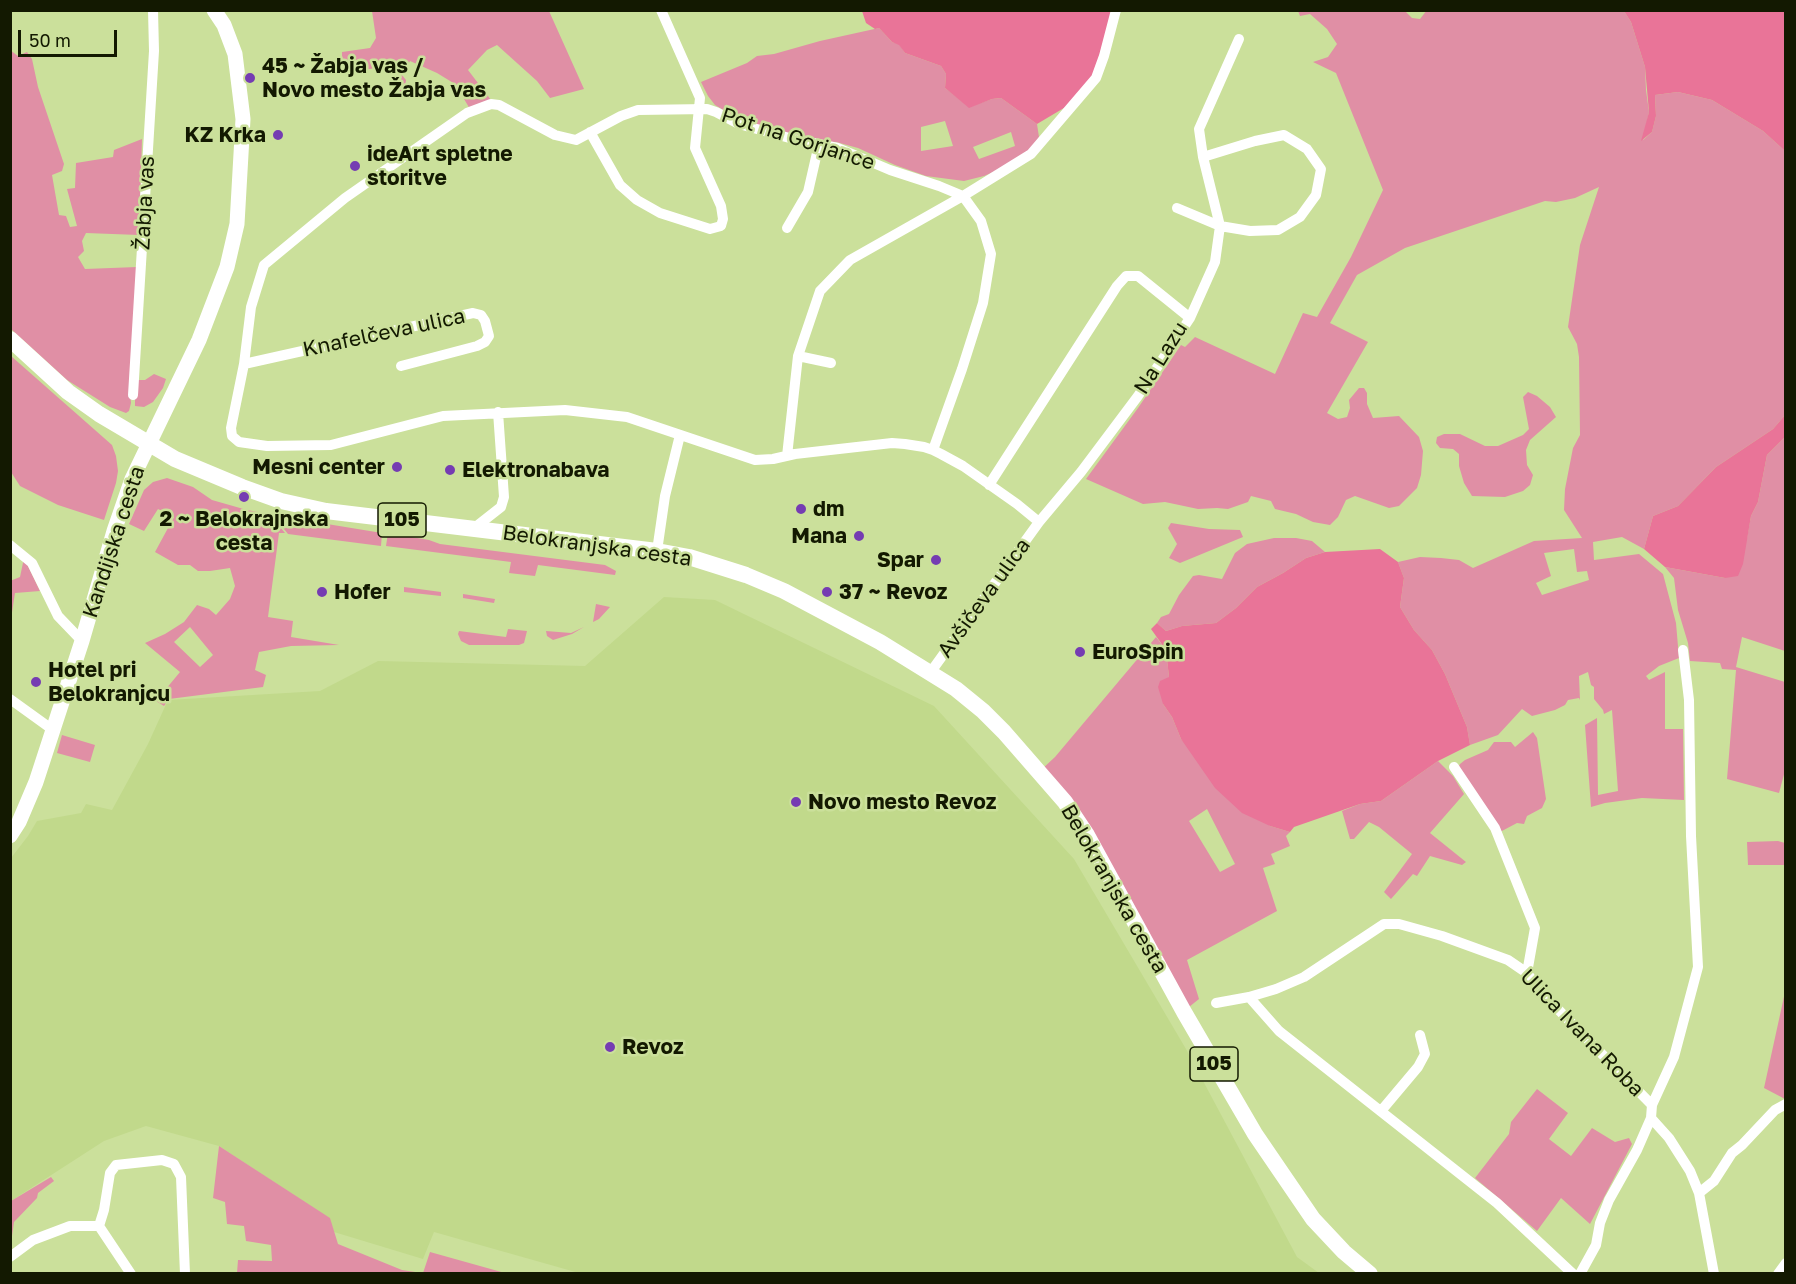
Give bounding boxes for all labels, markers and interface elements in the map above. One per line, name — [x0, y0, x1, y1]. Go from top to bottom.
scale bar — [21, 18, 120, 56]
text: 50 m — [29, 29, 71, 51]
place label: 45 ~ Žabja vas / Novo mesto Žabja vas — [262, 53, 486, 103]
marker: 45 ~ Žabja vas / Novo mesto Žabja vas — [243, 71, 257, 85]
street label: Pot na Gorjance — [718, 102, 878, 176]
place label: KZ Krka — [185, 122, 266, 148]
marker: KZ Krka — [271, 128, 285, 142]
place label: ideArt spletne storitve — [367, 141, 513, 191]
street label: Žabja vas — [130, 155, 160, 251]
marker: ideArt spletne storitve — [348, 159, 362, 173]
street label: Knafelčeva ulica — [301, 303, 467, 363]
street label: Na Lazu — [1129, 317, 1193, 399]
place label: Mesni center — [252, 454, 385, 480]
place label: Elektronabava — [462, 457, 610, 483]
marker: Mesni center — [390, 460, 404, 474]
street label: Kandijska cesta — [78, 463, 150, 621]
marker: Elektronabava — [443, 463, 457, 477]
marker: 2 ~ Belokrajnska cesta — [237, 490, 251, 504]
place label: dm — [813, 496, 844, 522]
marker: dm — [794, 502, 808, 516]
road number: 105 — [378, 503, 426, 537]
place label: 2 ~ Belokrajnska cesta — [160, 506, 328, 556]
street label: Belokranjska cesta — [501, 520, 693, 572]
place label: Mana — [791, 523, 847, 549]
marker: Mana — [852, 529, 866, 543]
street label: Avšičeva ulica — [932, 534, 1036, 662]
place label: Spar — [877, 547, 924, 573]
marker: Spar — [929, 553, 943, 567]
place label: Hofer — [334, 579, 391, 605]
place label: 37 ~ Revoz — [839, 579, 948, 605]
marker: Hofer — [315, 585, 329, 599]
marker: 37 ~ Revoz — [820, 585, 834, 599]
place label: EuroSpin — [1092, 639, 1184, 665]
marker: EuroSpin — [1073, 645, 1087, 659]
place label: Hotel pri Belokranjcu — [48, 657, 170, 707]
marker: Hotel pri Belokranjcu — [29, 675, 43, 689]
place label: Novo mesto Revoz — [808, 789, 996, 815]
marker: Novo mesto Revoz — [789, 795, 803, 809]
street label: Belokranjska cesta — [1055, 800, 1173, 978]
street label: Ulica Ivana Roba — [1515, 964, 1649, 1102]
place label: Revoz — [622, 1034, 684, 1060]
marker: Revoz — [603, 1040, 617, 1054]
road number: 105 — [1190, 1047, 1238, 1081]

